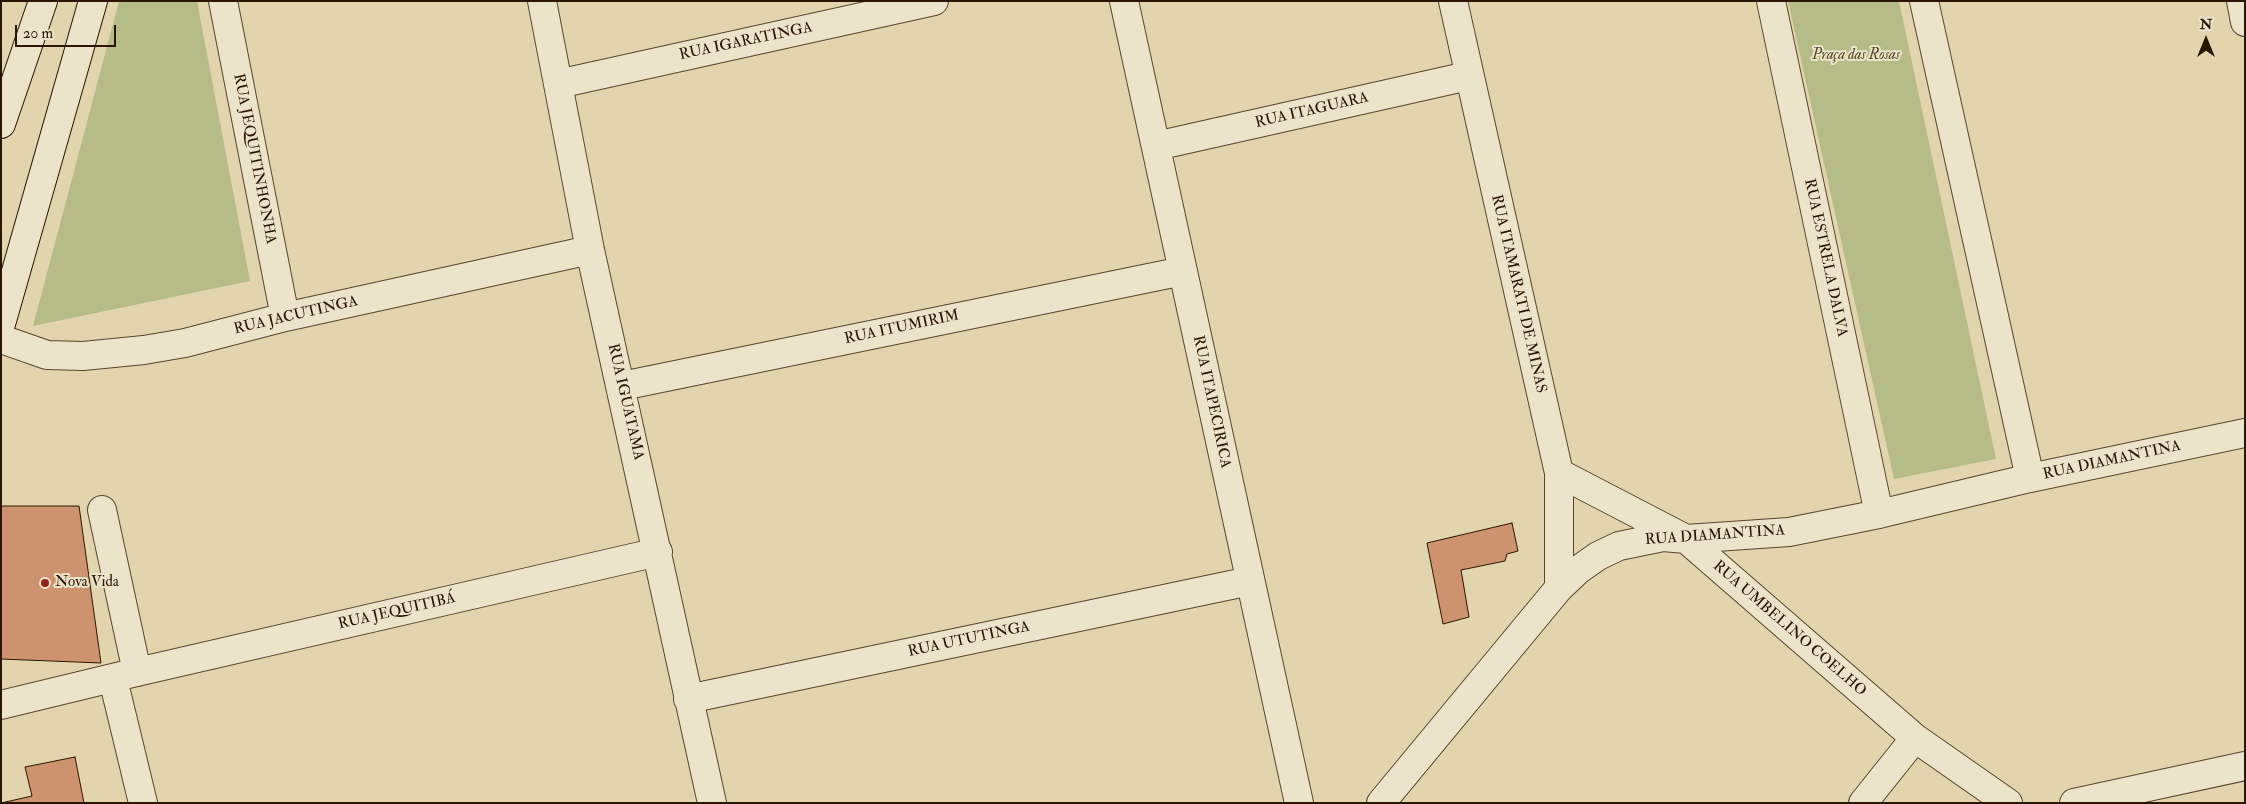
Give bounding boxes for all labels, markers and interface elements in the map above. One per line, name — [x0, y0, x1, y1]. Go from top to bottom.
scale bar — [18, 15, 119, 47]
north arrow — [2181, 15, 2231, 65]
text: N — [2200, 16, 2212, 33]
street label: RUA IGARATINGA — [678, 19, 814, 65]
text: 20 m — [23, 24, 53, 43]
park label: Praça das Rosas — [1812, 47, 1900, 65]
street label: RUA JEQUITINHONHA — [229, 72, 279, 246]
street label: RUA ITAGUARA — [1254, 89, 1370, 133]
street label: RUA ESTRELA DALVA — [1799, 177, 1851, 339]
street label: RUA ITAMARATI DE MINAS — [1486, 193, 1550, 395]
street label: RUA JACUTINGA — [232, 293, 360, 339]
street label: RUA ITUMIRIM — [843, 307, 961, 349]
street label: RUA ITAPECIRICA — [1188, 334, 1234, 470]
street label: RUA IGUATAMA — [603, 342, 647, 462]
street label: RUA DIAMANTINA — [2042, 438, 2182, 484]
street label: RUA DIAMANTINA — [1644, 522, 1786, 550]
street label: RUA UMBELINO COELHO — [1709, 557, 1869, 701]
place label: Nova Vida — [55, 574, 119, 592]
marker: Nova Vida — [39, 577, 51, 589]
street label: RUA JEQUITIBÁ — [337, 590, 457, 634]
street label: RUA UTUTINGA — [906, 618, 1032, 662]

